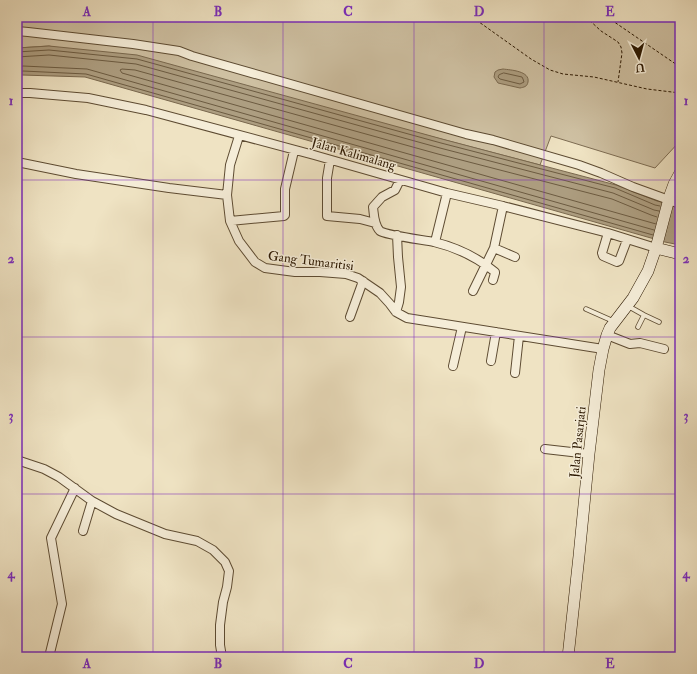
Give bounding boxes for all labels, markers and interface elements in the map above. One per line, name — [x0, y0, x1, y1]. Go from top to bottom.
text: A — [82, 4, 92, 20]
text: B — [214, 4, 222, 20]
text: C — [343, 4, 353, 20]
text: D — [474, 4, 485, 20]
text: E — [605, 4, 615, 20]
north arrow — [619, 38, 659, 78]
text: U — [634, 61, 645, 74]
text: 1 — [9, 93, 14, 109]
text: 1 — [684, 93, 689, 109]
street label: Jalan Kalimalang — [309, 134, 398, 174]
street label: Gang Tumaritisi — [267, 248, 355, 274]
text: 2 — [8, 251, 15, 267]
text: 2 — [683, 251, 690, 267]
street label: Jalan Pasarjati — [566, 405, 590, 480]
text: 3 — [9, 408, 14, 424]
text: 3 — [684, 408, 689, 424]
text: 4 — [6, 566, 15, 582]
text: 4 — [681, 566, 690, 582]
text: A — [82, 656, 92, 672]
text: B — [214, 656, 222, 672]
text: C — [343, 656, 353, 672]
text: D — [474, 656, 485, 672]
text: E — [605, 656, 615, 672]

